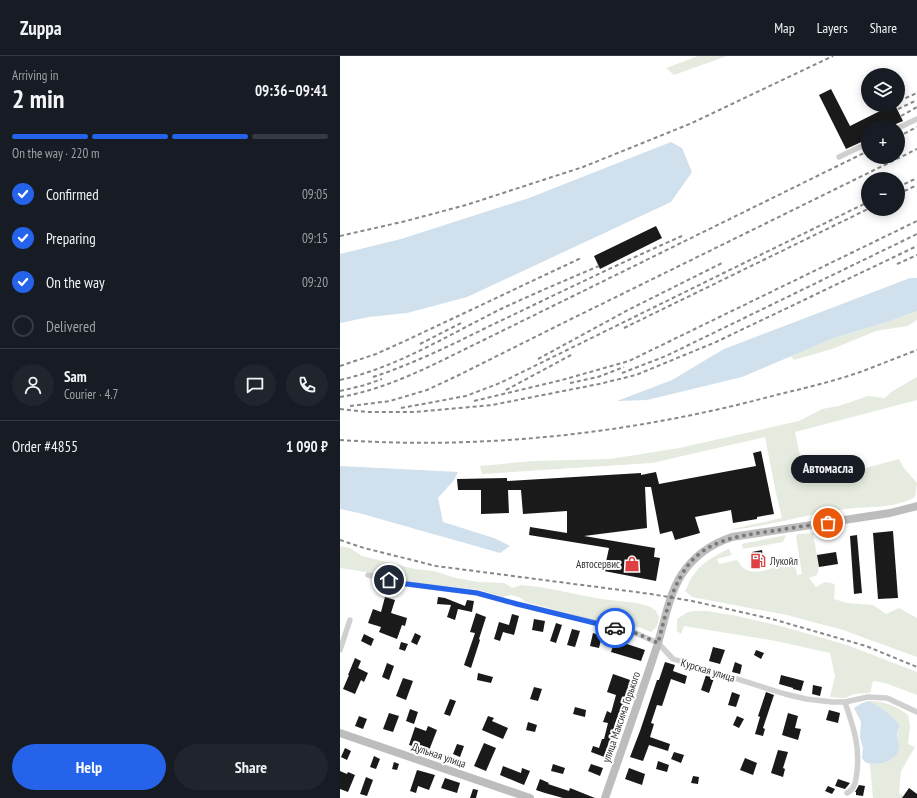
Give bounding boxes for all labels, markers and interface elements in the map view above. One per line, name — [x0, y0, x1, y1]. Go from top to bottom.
text: Zuppa — [20, 16, 62, 40]
text: Map — [774, 19, 795, 37]
text: Layers — [817, 19, 848, 37]
text: Share — [870, 19, 897, 37]
text: Arriving in — [12, 67, 59, 84]
map controls — [861, 68, 905, 216]
button: layers — [861, 68, 905, 112]
text: 09:36–09:41 — [255, 81, 328, 100]
text: 2 min — [12, 82, 65, 115]
button: + — [861, 120, 905, 164]
text: On the way · 220 m — [12, 145, 99, 162]
button: − — [861, 172, 905, 216]
icon: check — [12, 183, 34, 205]
text: Confirmed — [46, 185, 99, 204]
text: 09:05 — [302, 186, 328, 203]
icon: check — [12, 227, 34, 249]
text: Preparing — [46, 229, 96, 248]
text: 09:15 — [302, 230, 328, 247]
icon: check — [12, 271, 34, 293]
text: On the way — [46, 273, 105, 292]
text: 09:20 — [302, 274, 328, 291]
text: Delivered — [46, 317, 96, 336]
button: person — [12, 364, 54, 406]
button: chat — [234, 364, 276, 406]
button: phone — [286, 364, 328, 406]
text: Sam — [64, 367, 87, 386]
text: Courier · 4.7 — [64, 386, 118, 403]
text: Order #4855 — [12, 437, 78, 456]
text: 1 090 ₽ — [286, 437, 328, 456]
callout: Автомасла — [791, 455, 865, 483]
text: Автомасла — [803, 460, 853, 477]
pin — [811, 506, 845, 540]
icon: bag — [817, 512, 839, 534]
fuel station icon: Лукойл — [749, 552, 767, 570]
place label: Лукойл — [769, 554, 798, 568]
shop icon: Автосервис — [623, 555, 641, 573]
place label: Автосервис — [576, 557, 620, 571]
pin — [372, 563, 406, 597]
icon: home — [378, 569, 400, 591]
courier — [595, 608, 635, 648]
icon: car — [604, 617, 626, 639]
street label: Курская улица — [679, 655, 737, 685]
street label: улица Максима Горького — [599, 670, 643, 764]
street label: Дульная улица — [410, 739, 468, 771]
button: Help — [12, 744, 166, 790]
button: Share — [174, 744, 328, 790]

